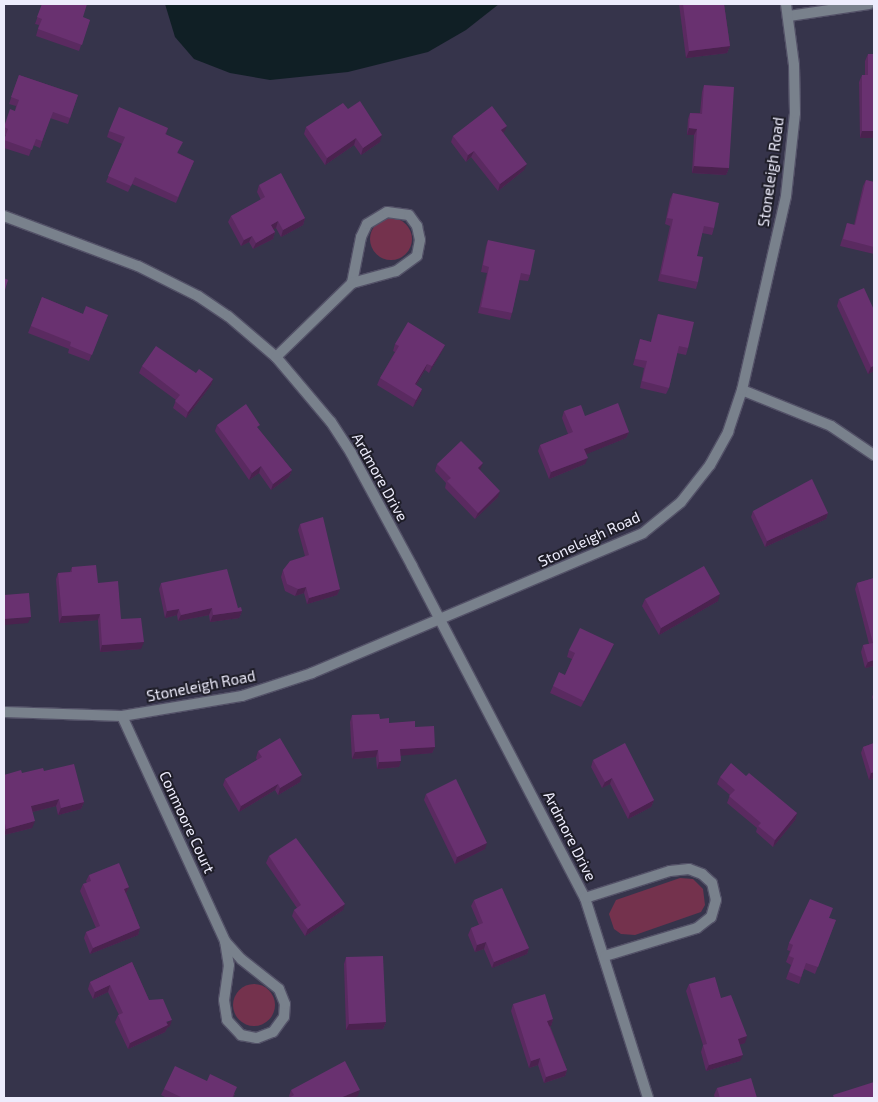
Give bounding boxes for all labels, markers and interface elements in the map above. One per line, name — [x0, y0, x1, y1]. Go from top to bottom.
street label: Stoneleigh Road — [754, 116, 788, 228]
street label: Ardmore Drive — [348, 430, 412, 524]
street label: Stoneleigh Road — [535, 507, 643, 571]
street label: Stoneleigh Road — [145, 667, 257, 705]
street label: Conmoore Court — [155, 768, 219, 876]
street label: Ardmore Drive — [540, 788, 600, 884]

